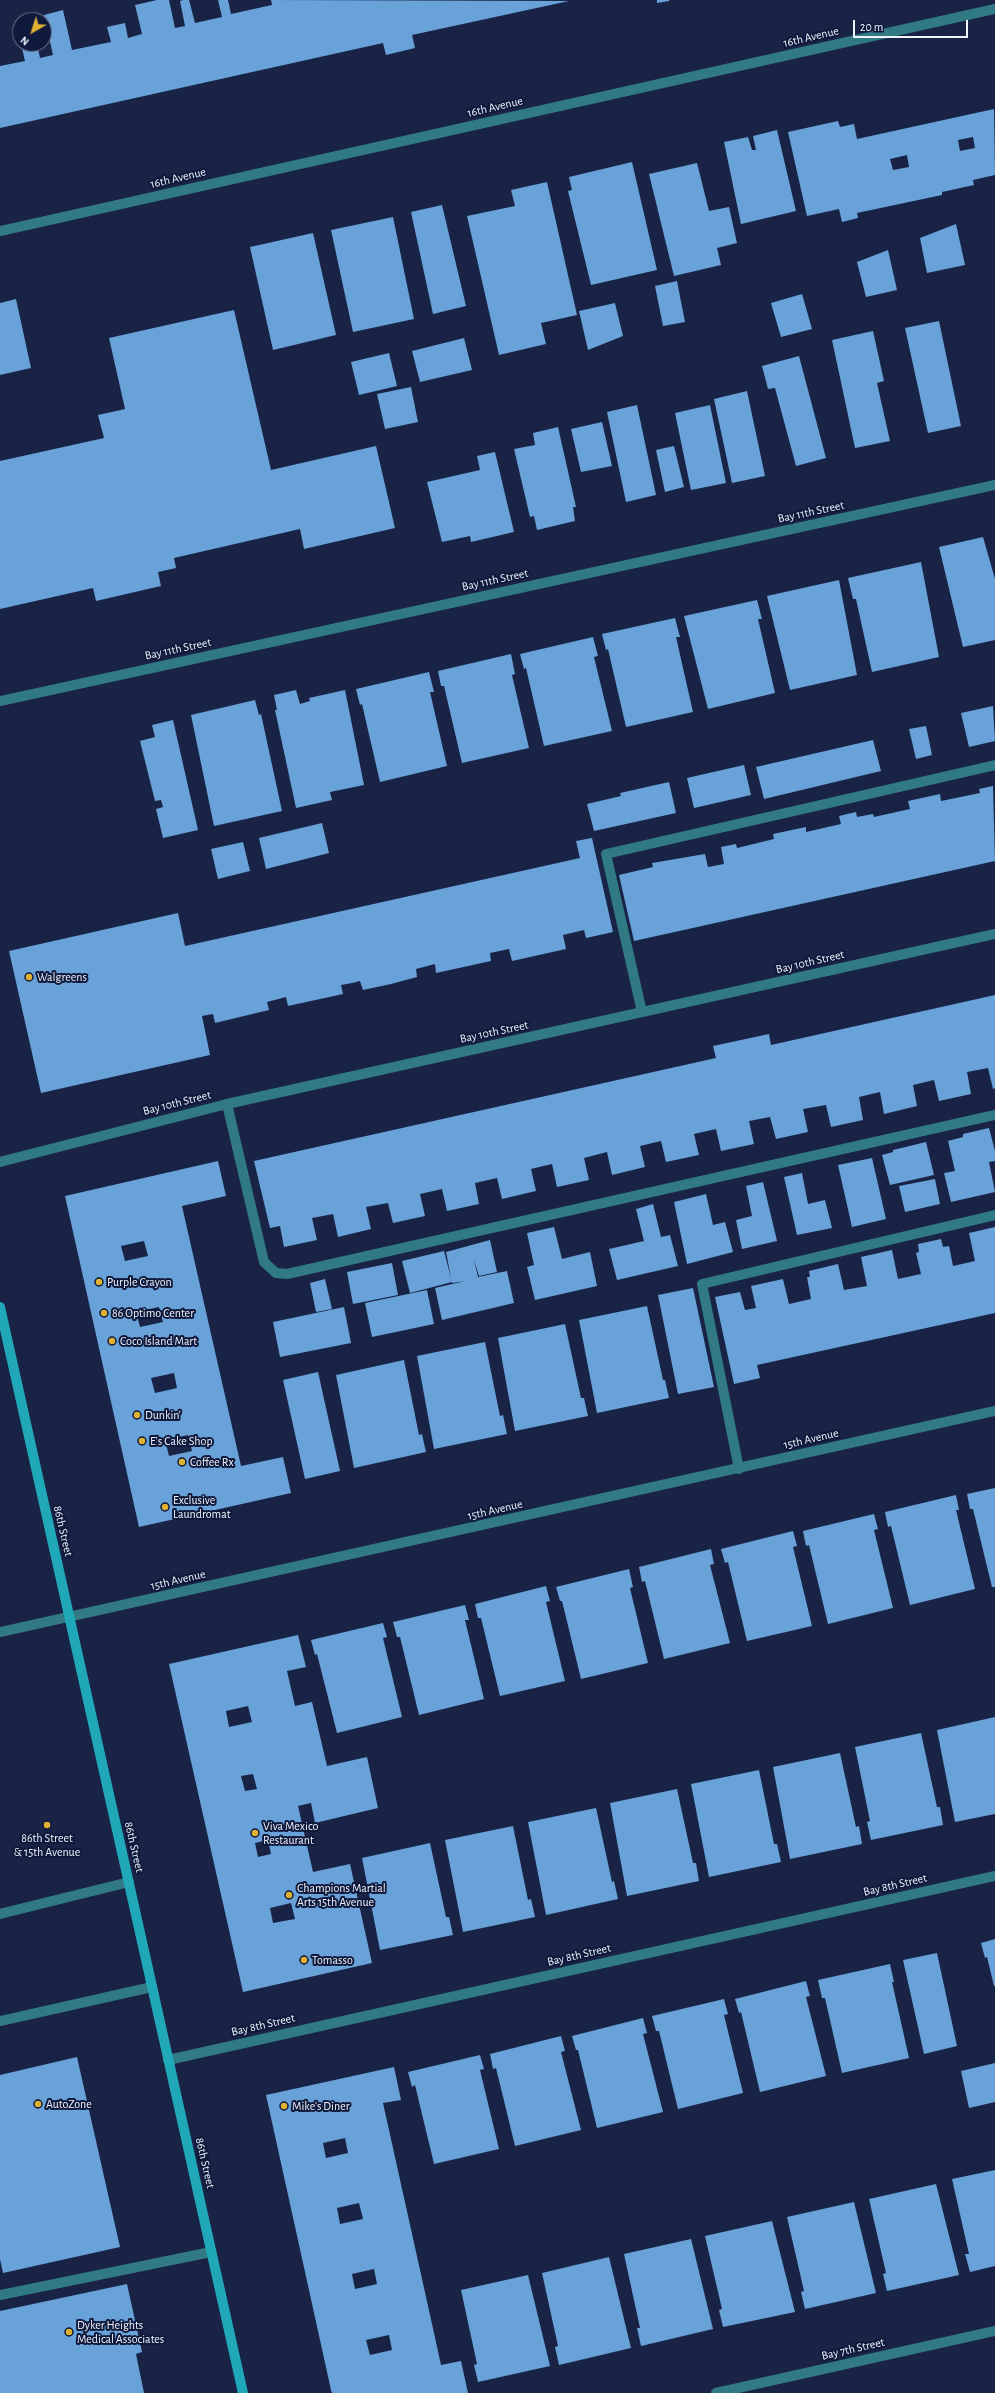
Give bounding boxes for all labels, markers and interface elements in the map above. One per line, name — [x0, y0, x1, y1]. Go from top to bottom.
north arrow — [12, 12, 52, 52]
scale bar — [855, 12, 970, 38]
text: 20 m — [860, 21, 883, 33]
street label: 16th Avenue — [782, 24, 840, 50]
text: N — [18, 34, 31, 48]
street label: 16th Avenue — [466, 94, 524, 120]
street label: 16th Avenue — [149, 165, 207, 191]
street label: Bay 11th Street — [776, 498, 846, 526]
street label: Bay 11th Street — [460, 566, 530, 594]
street label: Bay 11th Street — [143, 635, 213, 663]
street label: Bay 10th Street — [774, 947, 846, 977]
place label: Walgreens — [37, 970, 87, 984]
marker: Walgreens — [24, 972, 34, 982]
street label: Bay 10th Street — [458, 1018, 530, 1046]
street label: Bay 10th Street — [141, 1088, 213, 1118]
place label: Purple Crayon — [107, 1275, 172, 1289]
marker: Purple Crayon — [94, 1277, 104, 1287]
place label: 86 Optimo Center — [112, 1306, 194, 1320]
marker: 86 Optimo Center — [99, 1308, 109, 1318]
place label: Coco Island Mart — [120, 1334, 197, 1348]
marker: Coco Island Mart — [107, 1336, 117, 1346]
place label: Dunkin' — [145, 1408, 181, 1422]
marker: Dunkin' — [132, 1410, 142, 1420]
street label: 15th Avenue — [782, 1426, 840, 1452]
place label: E's Cake Shop — [150, 1434, 213, 1448]
marker: E's Cake Shop — [137, 1436, 147, 1446]
place label: Coffee Rx — [190, 1455, 234, 1469]
marker: Coffee Rx — [177, 1457, 187, 1467]
place label: Exclusive Laundromat — [173, 1493, 231, 1521]
street label: 15th Avenue — [466, 1497, 524, 1523]
marker: Exclusive Laundromat — [160, 1502, 170, 1512]
street label: 86th Street — [50, 1504, 76, 1558]
street label: 15th Avenue — [149, 1567, 207, 1593]
place label: Viva Mexico Restaurant — [263, 1819, 318, 1847]
marker: 86th Street & 15th Avenue — [42, 1820, 52, 1830]
street label: 86th Street — [121, 1820, 147, 1874]
marker: Viva Mexico Restaurant — [250, 1828, 260, 1838]
place label: 86th Street & 15th Avenue — [14, 1831, 80, 1859]
street label: Bay 8th Street — [862, 1871, 928, 1899]
place label: Champions Martial Arts 15th Avenue — [297, 1881, 386, 1909]
marker: Champions Martial Arts 15th Avenue — [284, 1890, 294, 1900]
street label: Bay 8th Street — [546, 1941, 612, 1969]
place label: Tomasso — [312, 1953, 353, 1967]
marker: Tomasso — [299, 1955, 309, 1965]
street label: Bay 8th Street — [230, 2011, 296, 2039]
place label: AutoZone — [46, 2097, 92, 2111]
marker: AutoZone — [33, 2099, 43, 2109]
place label: Mike's Diner — [292, 2099, 350, 2113]
marker: Mike's Diner — [279, 2101, 289, 2111]
street label: 86th Street — [192, 2136, 218, 2190]
place label: Dyker Heights Medical Associates — [77, 2318, 164, 2346]
marker: Dyker Heights Medical Associates — [64, 2327, 74, 2337]
street label: Bay 7th Street — [820, 2335, 886, 2363]

